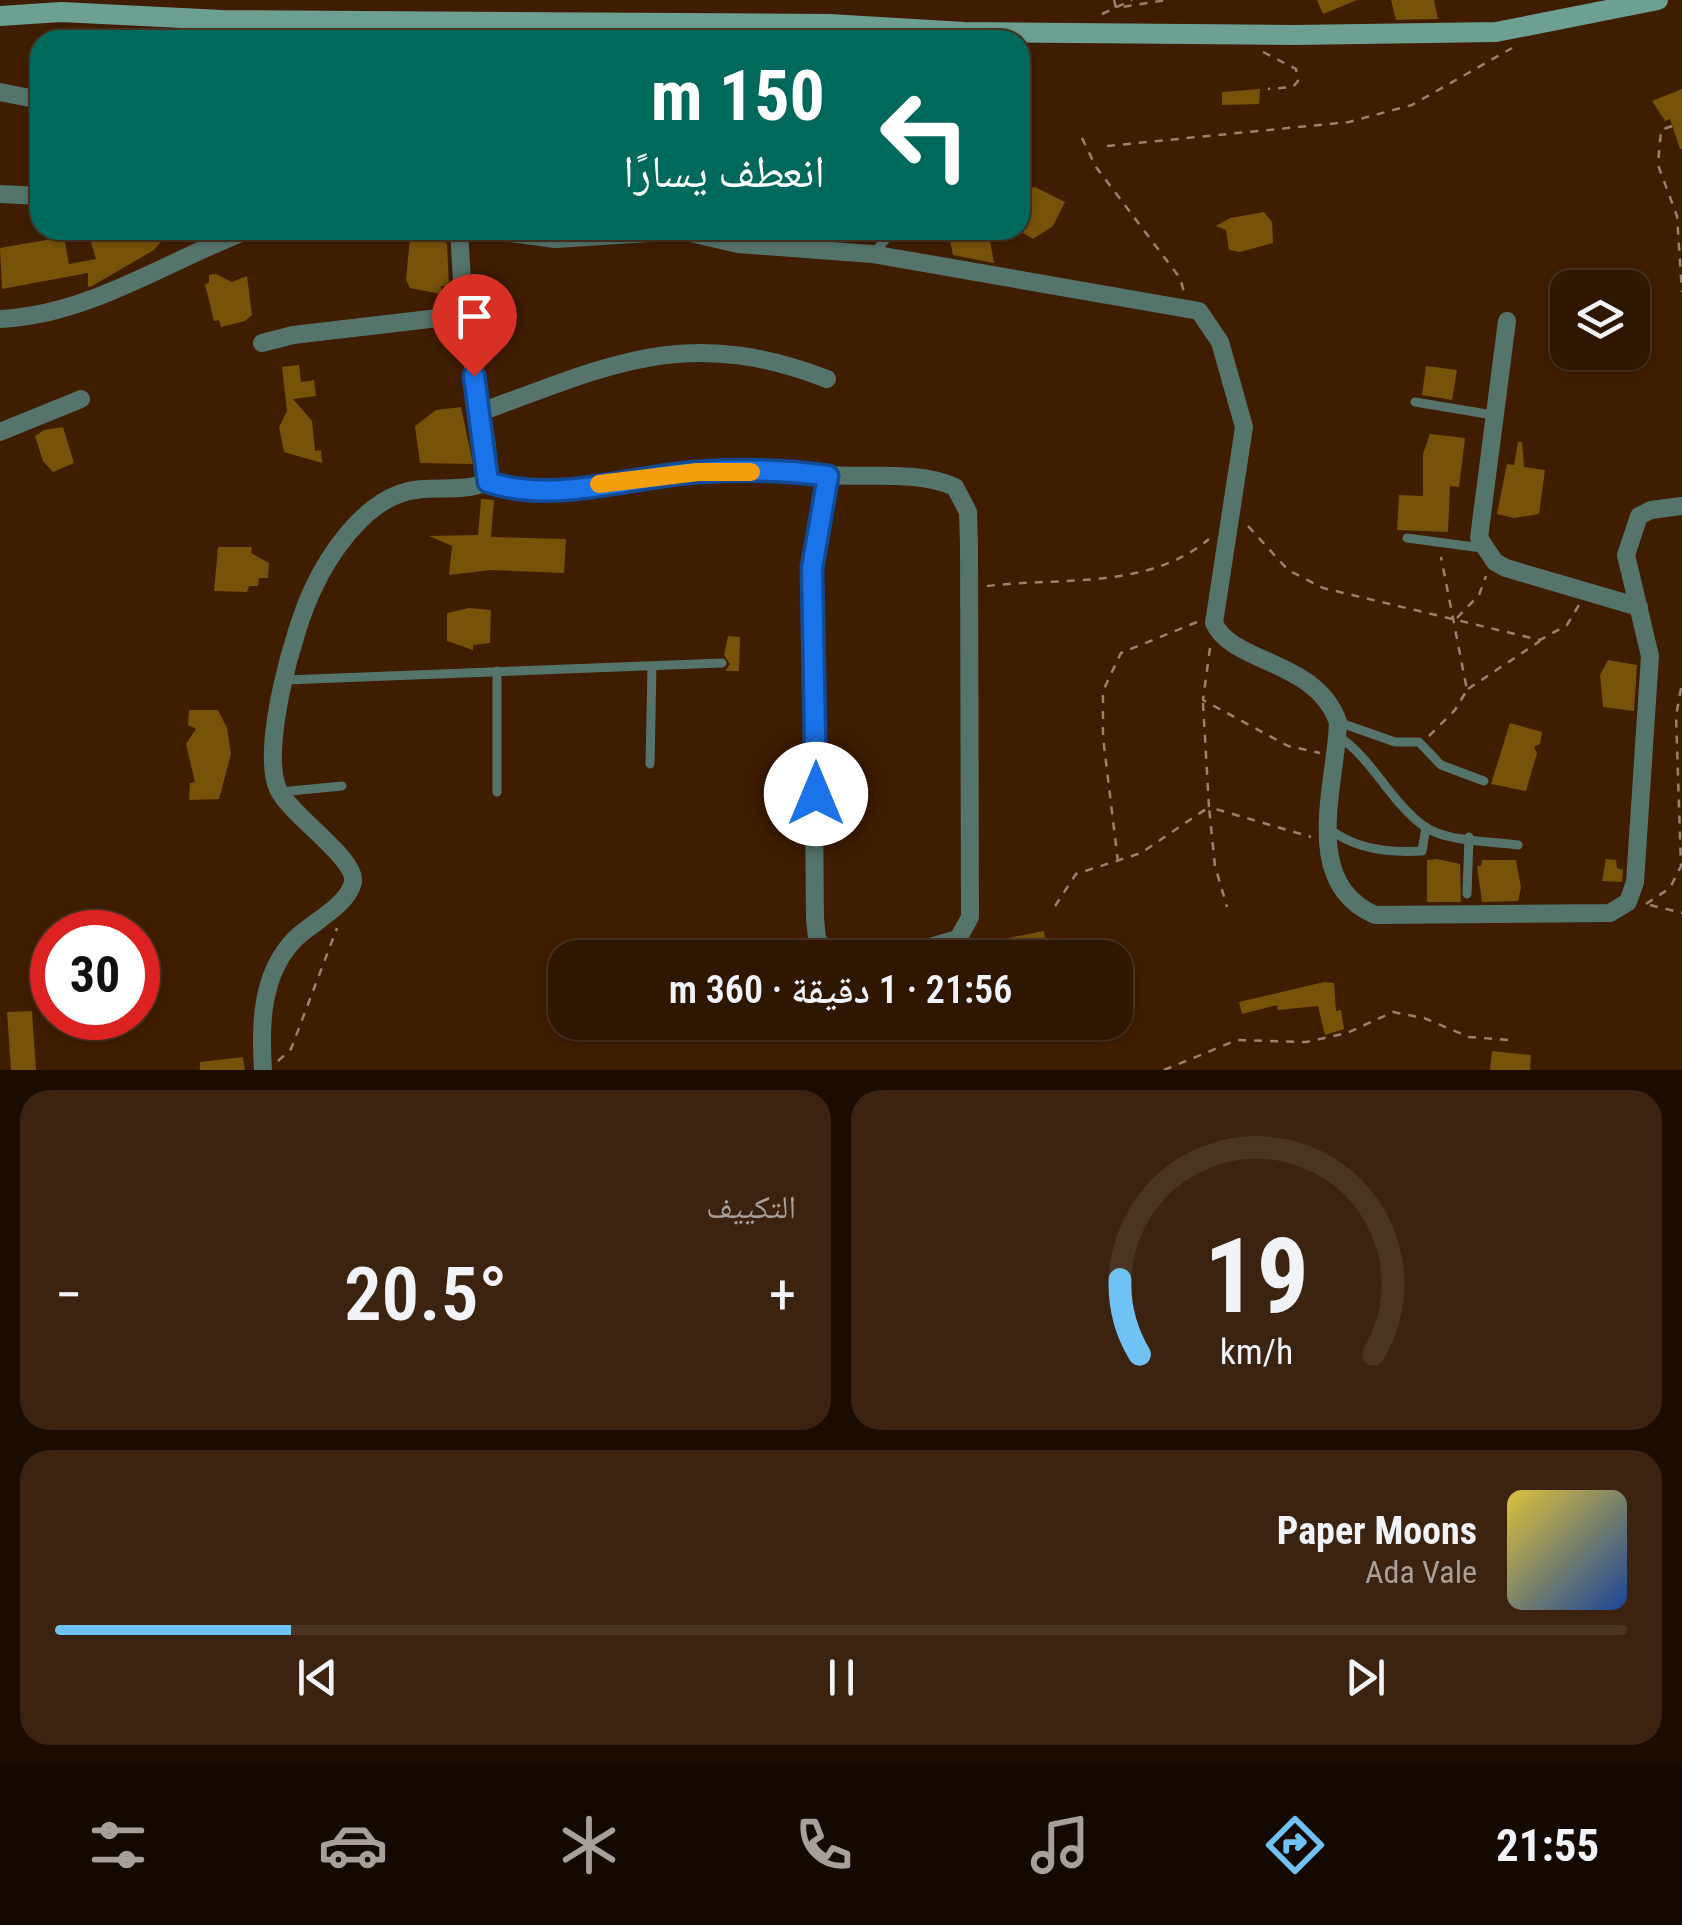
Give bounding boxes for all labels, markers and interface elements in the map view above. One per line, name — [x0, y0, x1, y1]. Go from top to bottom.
text: 150 m — [651, 55, 825, 137]
icon: left — [860, 70, 990, 200]
text: انعطف يسارًا — [623, 145, 825, 198]
map controls — [1550, 270, 1650, 370]
button: layers — [1550, 270, 1650, 370]
pin — [432, 274, 517, 377]
icon: arrive — [447, 289, 502, 344]
position arrow — [764, 742, 868, 846]
speed limit sign: 30 — [30, 910, 160, 1040]
text: 21:56 · 1 دقيقة · 360 m — [669, 968, 1012, 1012]
text: التكييف — [706, 1188, 796, 1226]
text: 19 — [1204, 1216, 1309, 1337]
text: 20.5° — [344, 1250, 507, 1338]
text: − — [55, 1263, 83, 1327]
text: + — [769, 1263, 796, 1327]
text: km/h — [1220, 1331, 1293, 1373]
text: Paper Moons — [1277, 1509, 1477, 1553]
text: Ada Vale — [1365, 1553, 1477, 1591]
icon: previous — [290, 1650, 345, 1705]
icon: pause — [814, 1650, 869, 1705]
icon: next — [1338, 1650, 1393, 1705]
icon: filters — [83, 1810, 153, 1880]
icon: car — [318, 1810, 388, 1880]
icon: climate — [554, 1810, 624, 1880]
icon: phone — [789, 1810, 859, 1880]
icon: music — [1025, 1810, 1095, 1880]
icon: directions — [1260, 1810, 1330, 1880]
text: 21:55 — [1496, 1819, 1599, 1872]

